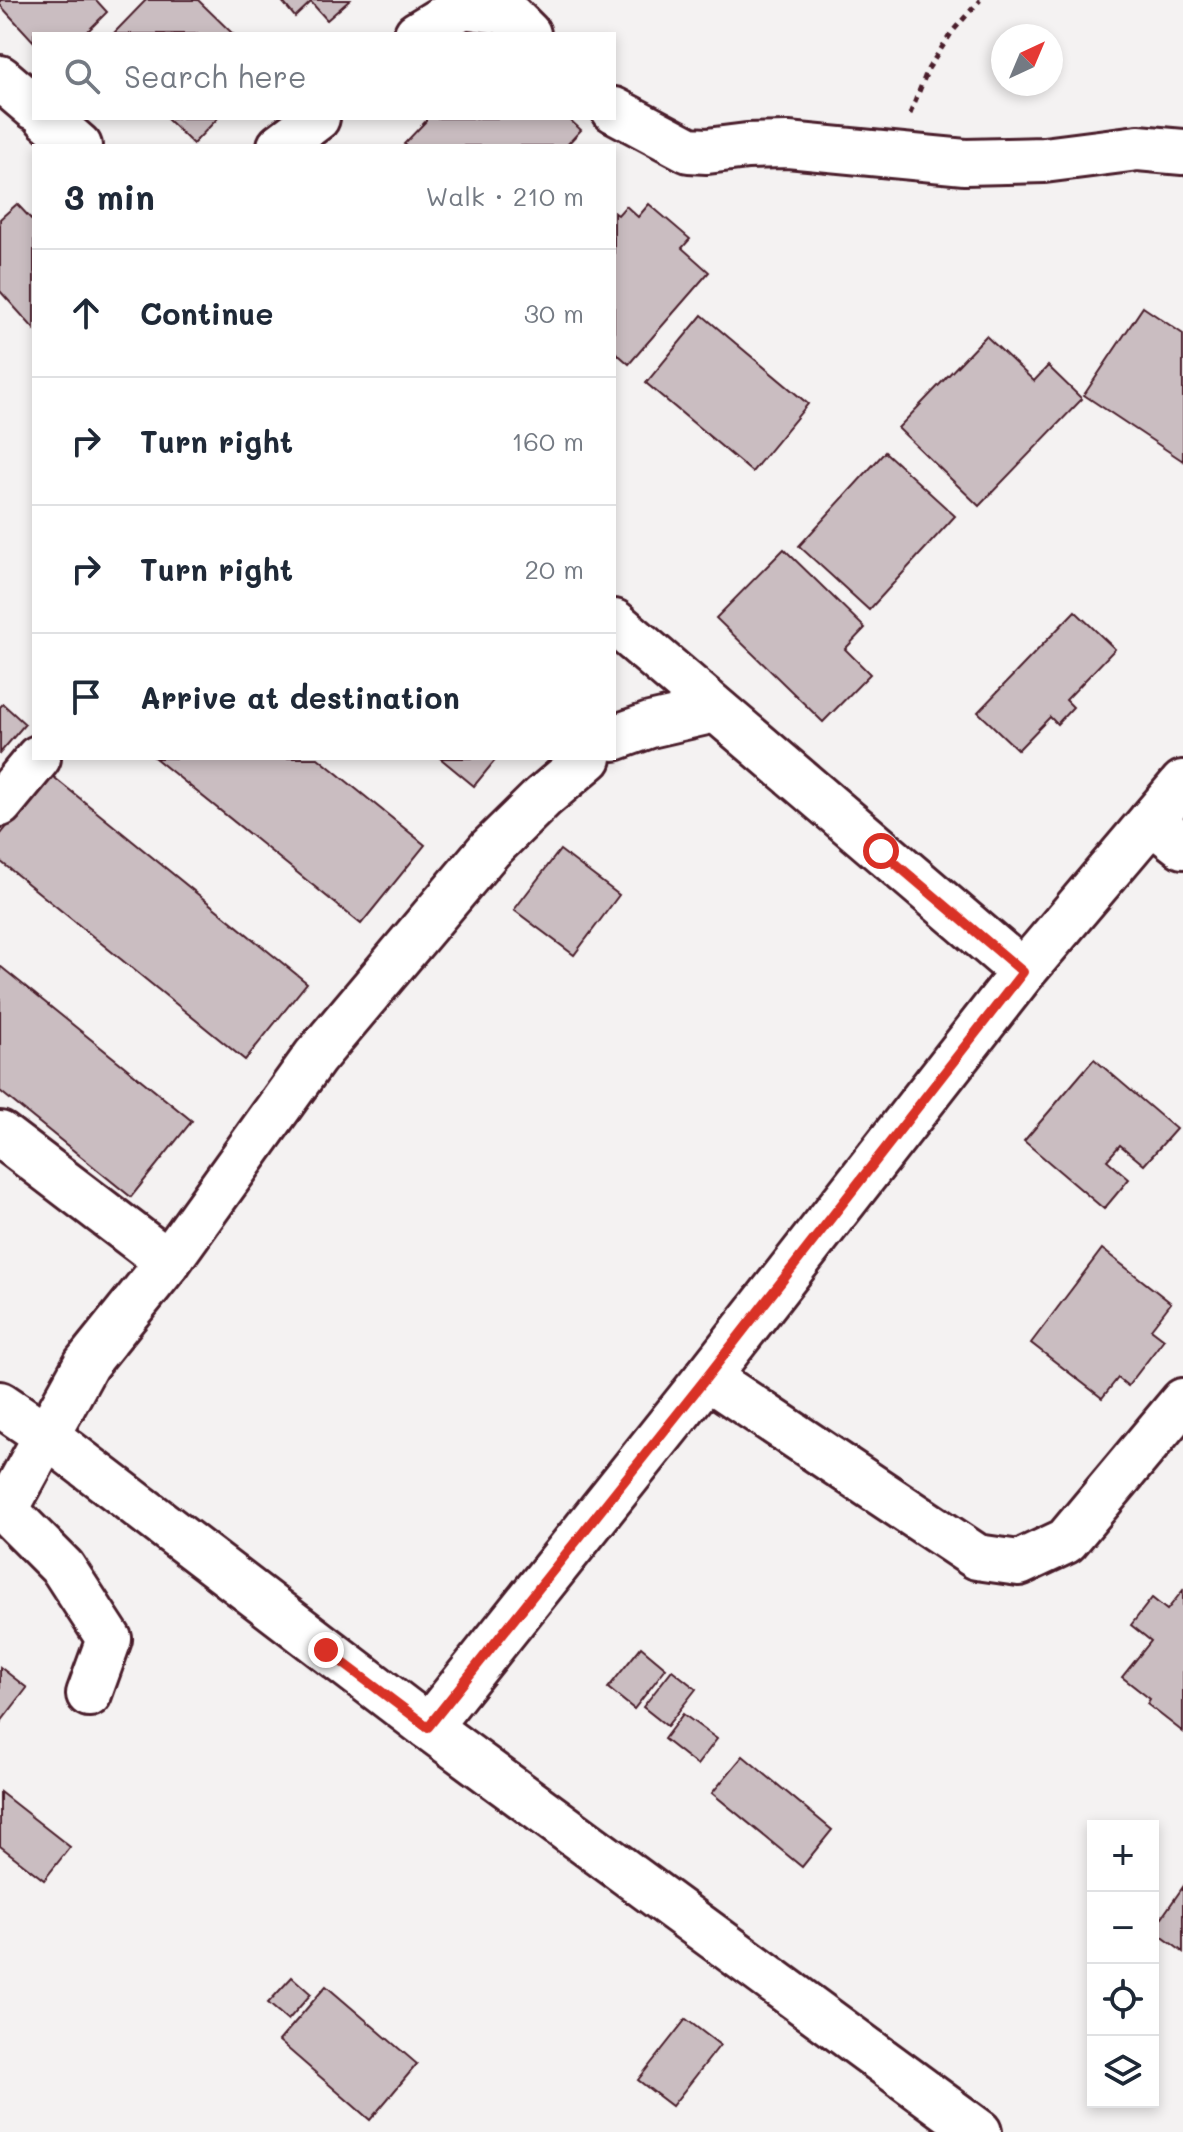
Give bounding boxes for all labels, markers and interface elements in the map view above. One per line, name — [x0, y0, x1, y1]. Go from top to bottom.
north arrow — [991, 24, 1063, 96]
search box — [32, 32, 616, 120]
icon: search — [60, 54, 104, 98]
text: Search here — [124, 56, 307, 96]
text: 3 min — [64, 174, 155, 219]
text: Walk · 210 m — [425, 179, 584, 213]
icon: ahead — [64, 291, 108, 335]
text: Continue — [140, 293, 273, 333]
text: 30 m — [524, 296, 584, 330]
icon: right — [64, 419, 108, 463]
text: Turn right — [140, 421, 293, 461]
text: 160 m — [512, 424, 584, 458]
icon: right — [64, 547, 108, 591]
text: Turn right — [140, 549, 293, 589]
text: 20 m — [524, 552, 584, 586]
icon: arrive — [64, 675, 108, 719]
text: Arrive at destination — [140, 677, 460, 717]
route start — [863, 833, 899, 869]
route end — [308, 1632, 344, 1668]
map controls — [1087, 1820, 1159, 2108]
button: + — [1087, 1820, 1159, 1892]
button: − — [1087, 1892, 1159, 1964]
button: locate — [1087, 1964, 1159, 2036]
button: layers — [1087, 2036, 1159, 2108]

